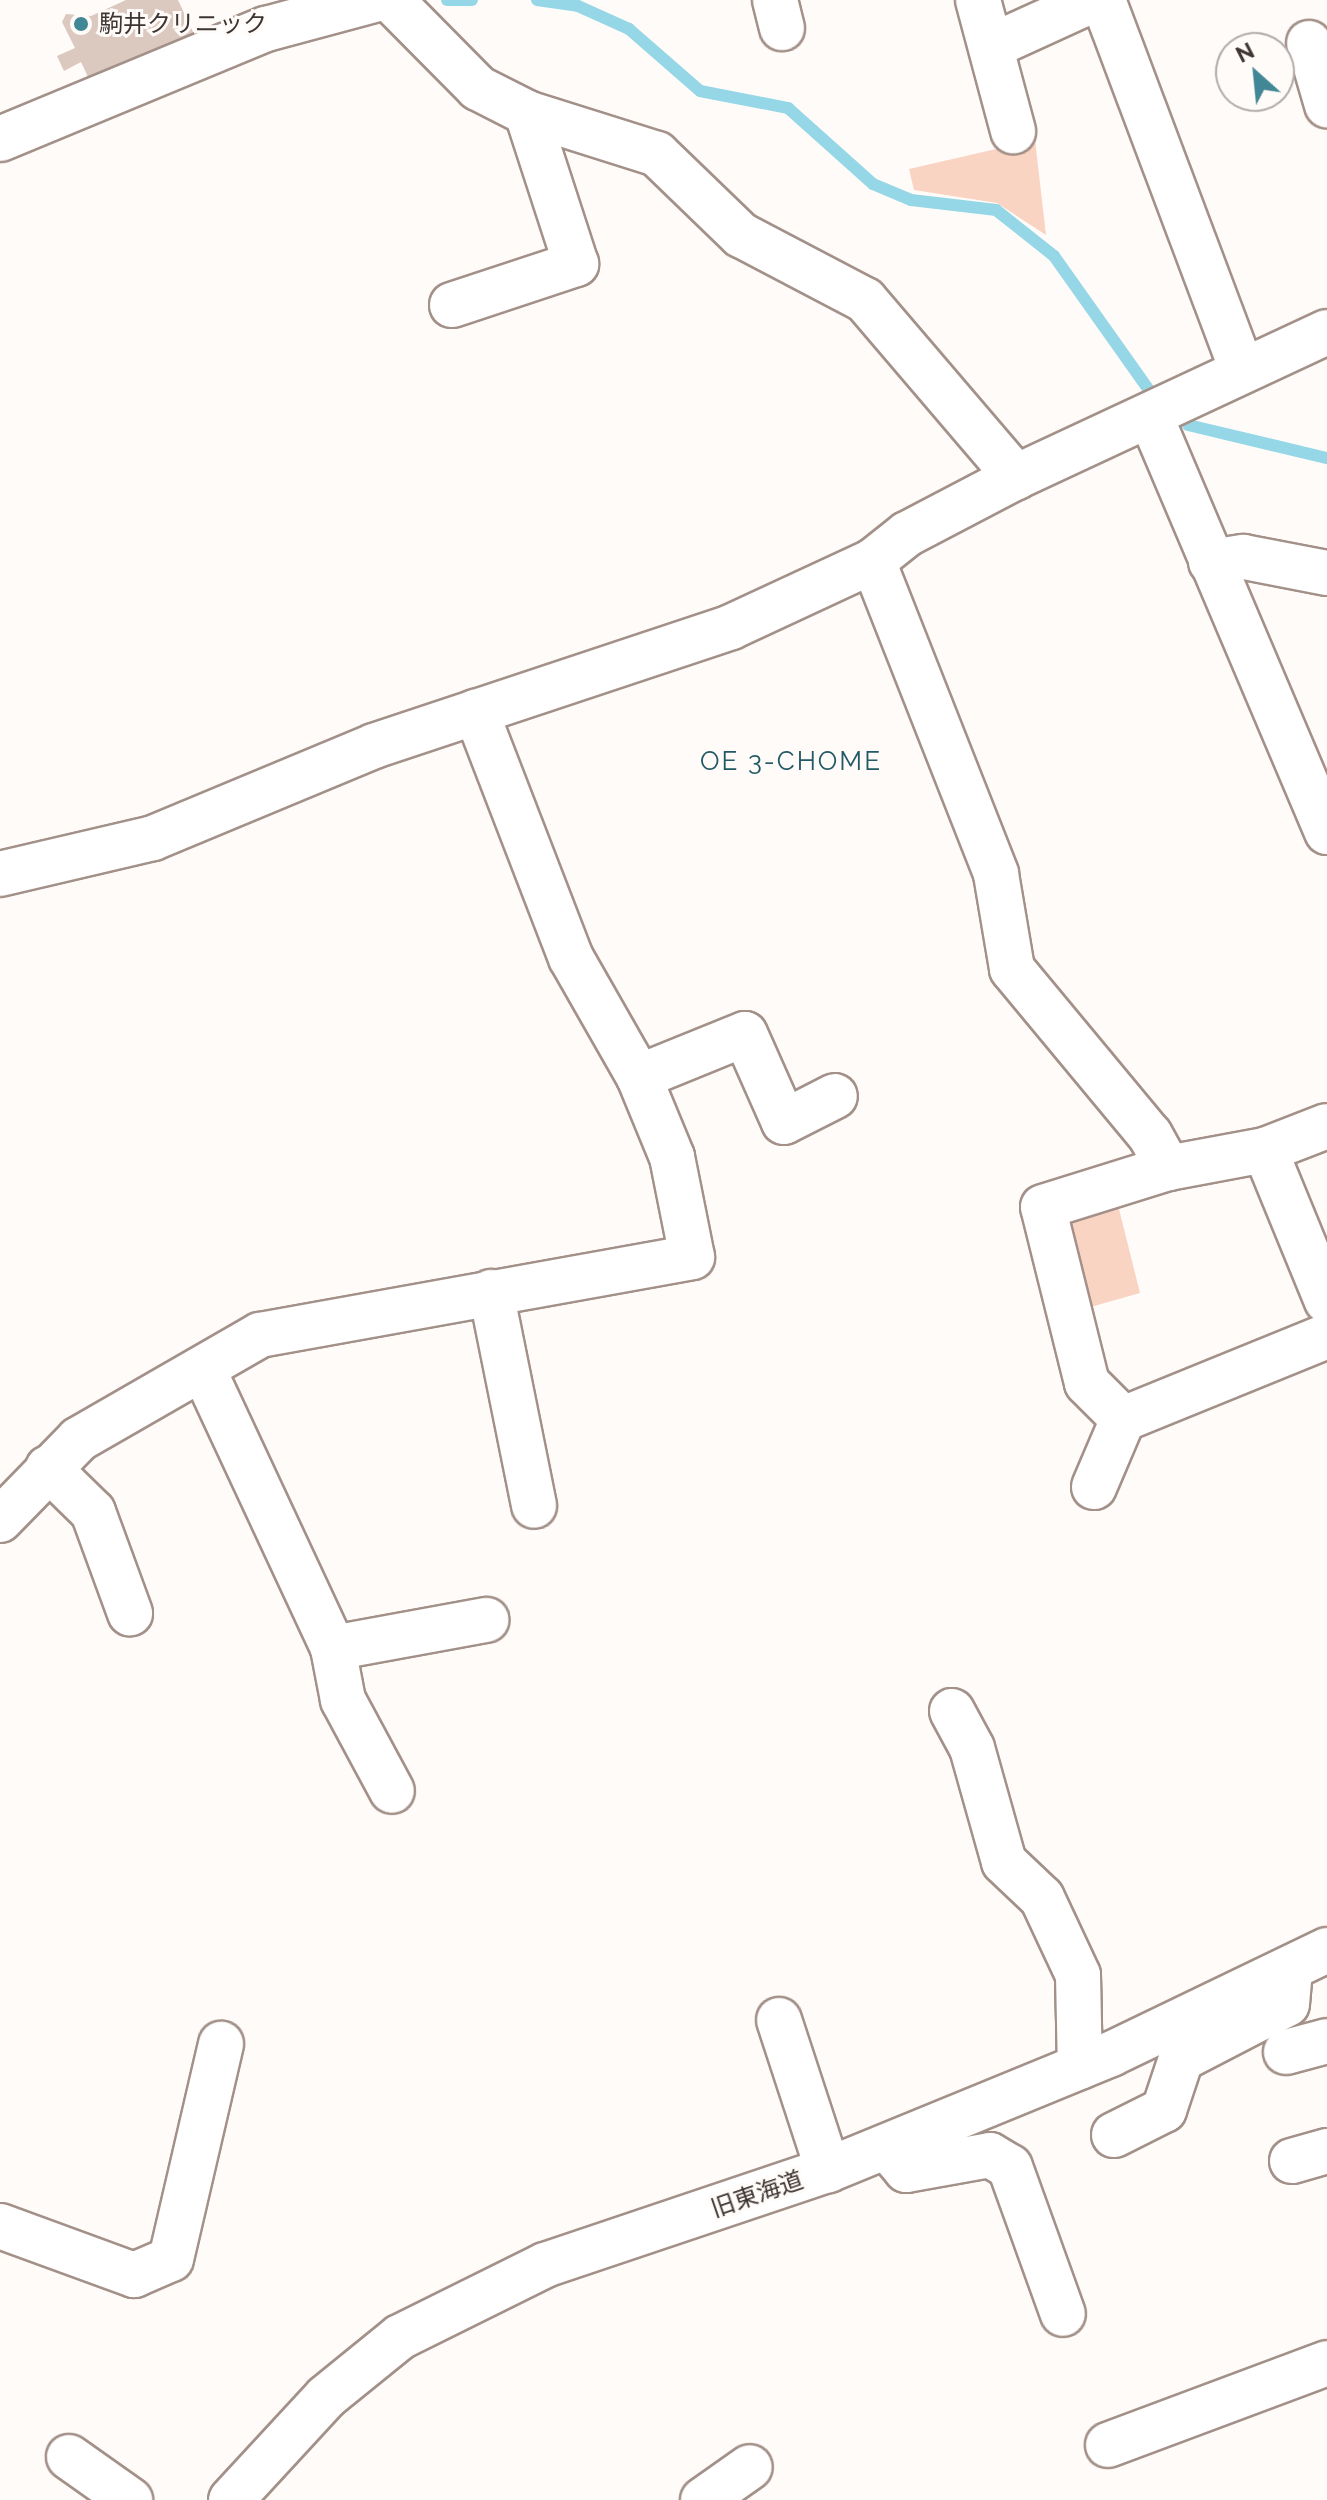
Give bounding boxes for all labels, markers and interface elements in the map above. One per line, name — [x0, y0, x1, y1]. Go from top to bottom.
place label: 駒井クリニック — [99, 10, 267, 38]
marker: 駒井クリニック — [70, 13, 92, 35]
north arrow — [1215, 32, 1295, 112]
text: N — [1232, 37, 1258, 68]
district label: OE 3-CHOME — [700, 746, 882, 778]
street label: 旧東海道 — [707, 2165, 807, 2223]

